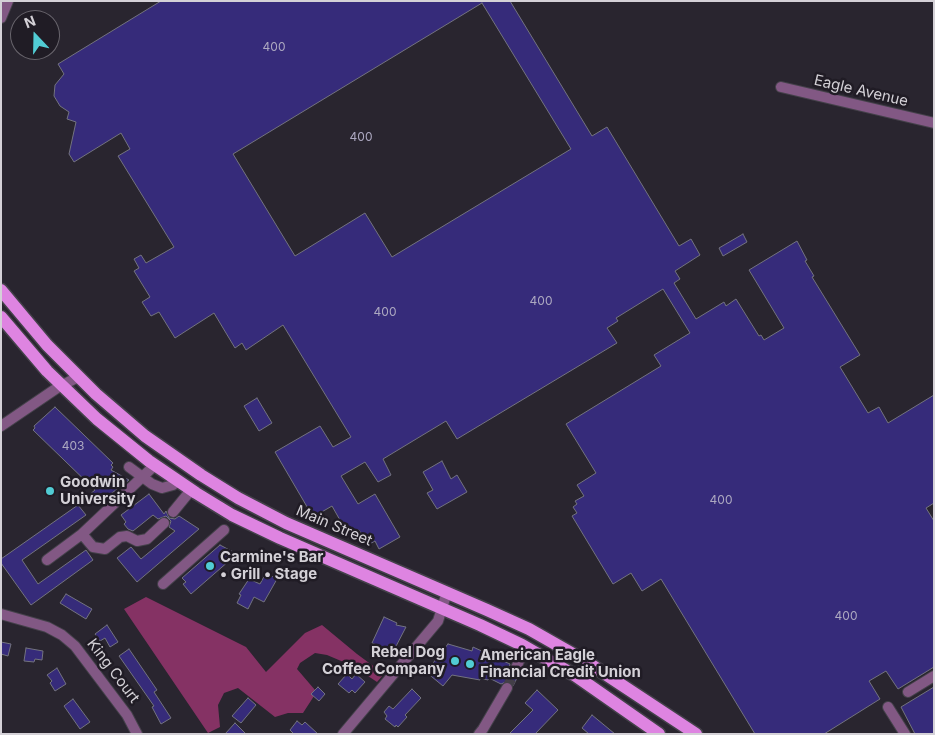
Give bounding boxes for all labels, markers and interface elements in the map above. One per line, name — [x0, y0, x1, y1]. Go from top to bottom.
north arrow — [10, 10, 60, 60]
text: N — [22, 12, 38, 31]
house number: 400 — [263, 40, 285, 54]
street label: Eagle Avenue — [812, 71, 910, 111]
house number: 400 — [350, 130, 372, 144]
house number: 400 — [530, 294, 552, 308]
house number: 400 — [374, 305, 396, 319]
house number: 403 — [62, 439, 84, 453]
place label: Goodwin University — [60, 473, 135, 508]
marker: Goodwin University — [44, 485, 56, 497]
house number: 400 — [710, 493, 732, 507]
street label: Main Street — [293, 502, 375, 550]
place label: Carmine's Bar • Grill • Stage — [220, 548, 323, 583]
marker: Carmine's Bar • Grill • Stage — [204, 560, 216, 572]
house number: 400 — [835, 609, 857, 623]
street label: King Court — [83, 635, 143, 707]
place label: Rebel Dog Coffee Company — [322, 643, 445, 678]
place label: American Eagle Financial Credit Union — [480, 646, 641, 681]
marker: Rebel Dog Coffee Company — [449, 655, 461, 667]
marker: American Eagle Financial Credit Union — [464, 658, 476, 670]

